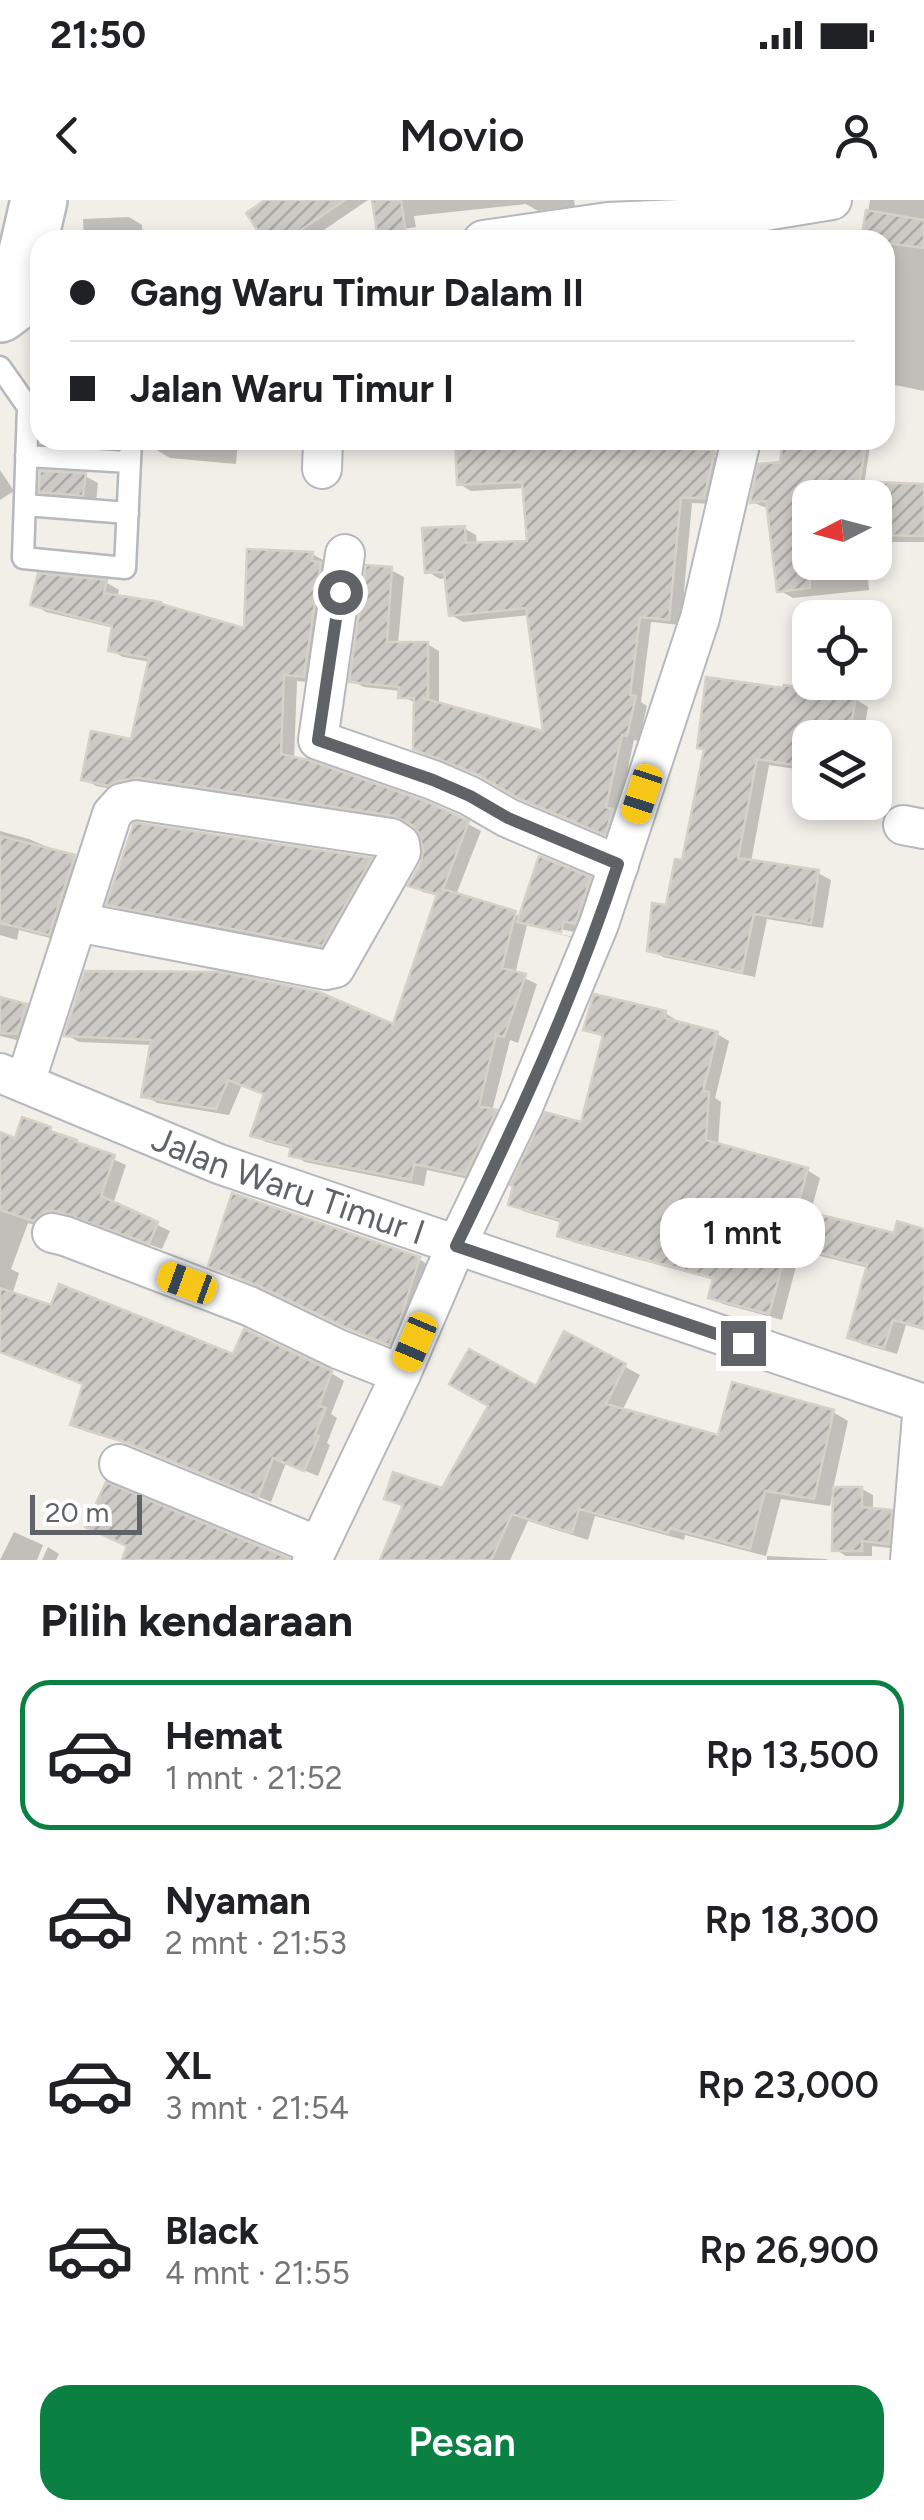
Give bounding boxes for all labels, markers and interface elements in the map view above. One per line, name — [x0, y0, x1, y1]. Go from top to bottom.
text: 21:50 — [50, 12, 146, 58]
icon: back — [40, 108, 95, 163]
text: Movio — [399, 108, 525, 162]
icon: person — [829, 108, 884, 163]
text: Gang Waru Timur Dalam II — [130, 270, 584, 316]
text: Jalan Waru Timur I — [130, 366, 454, 412]
north arrow — [792, 480, 892, 580]
map controls — [792, 480, 892, 820]
route start — [318, 570, 363, 615]
button: locate — [792, 600, 892, 700]
button: layers — [792, 720, 892, 820]
car — [618, 761, 666, 827]
street label: Jalan Waru Timur I — [146, 1118, 430, 1254]
callout: 1 mnt — [660, 1198, 826, 1268]
text: 1 mnt — [703, 1214, 782, 1252]
car — [154, 1259, 220, 1307]
car — [389, 1309, 441, 1375]
route end — [721, 1321, 766, 1366]
scale bar — [30, 1490, 142, 1534]
text: 20 m — [45, 1495, 109, 1529]
text: Pilih kendaraan — [40, 1593, 353, 1647]
icon: car — [45, 1710, 135, 1800]
text: Hemat — [165, 1713, 283, 1759]
text: Rp 13,500 — [706, 1732, 879, 1778]
text: 1 mnt · 21:52 — [165, 1759, 343, 1797]
icon: car — [45, 1875, 135, 1965]
text: Nyaman — [165, 1878, 311, 1924]
text: Rp 18,300 — [704, 1897, 879, 1943]
text: 2 mnt · 21:53 — [165, 1924, 347, 1962]
icon: car — [45, 2040, 135, 2130]
text: XL — [165, 2043, 211, 2089]
text: Rp 23,000 — [697, 2062, 879, 2108]
text: 3 mnt · 21:54 — [165, 2089, 349, 2127]
icon: car — [45, 2205, 135, 2295]
text: Black — [165, 2208, 259, 2254]
text: Rp 26,900 — [699, 2227, 879, 2273]
text: 4 mnt · 21:55 — [165, 2254, 350, 2292]
button: Pesan — [40, 2385, 884, 2500]

